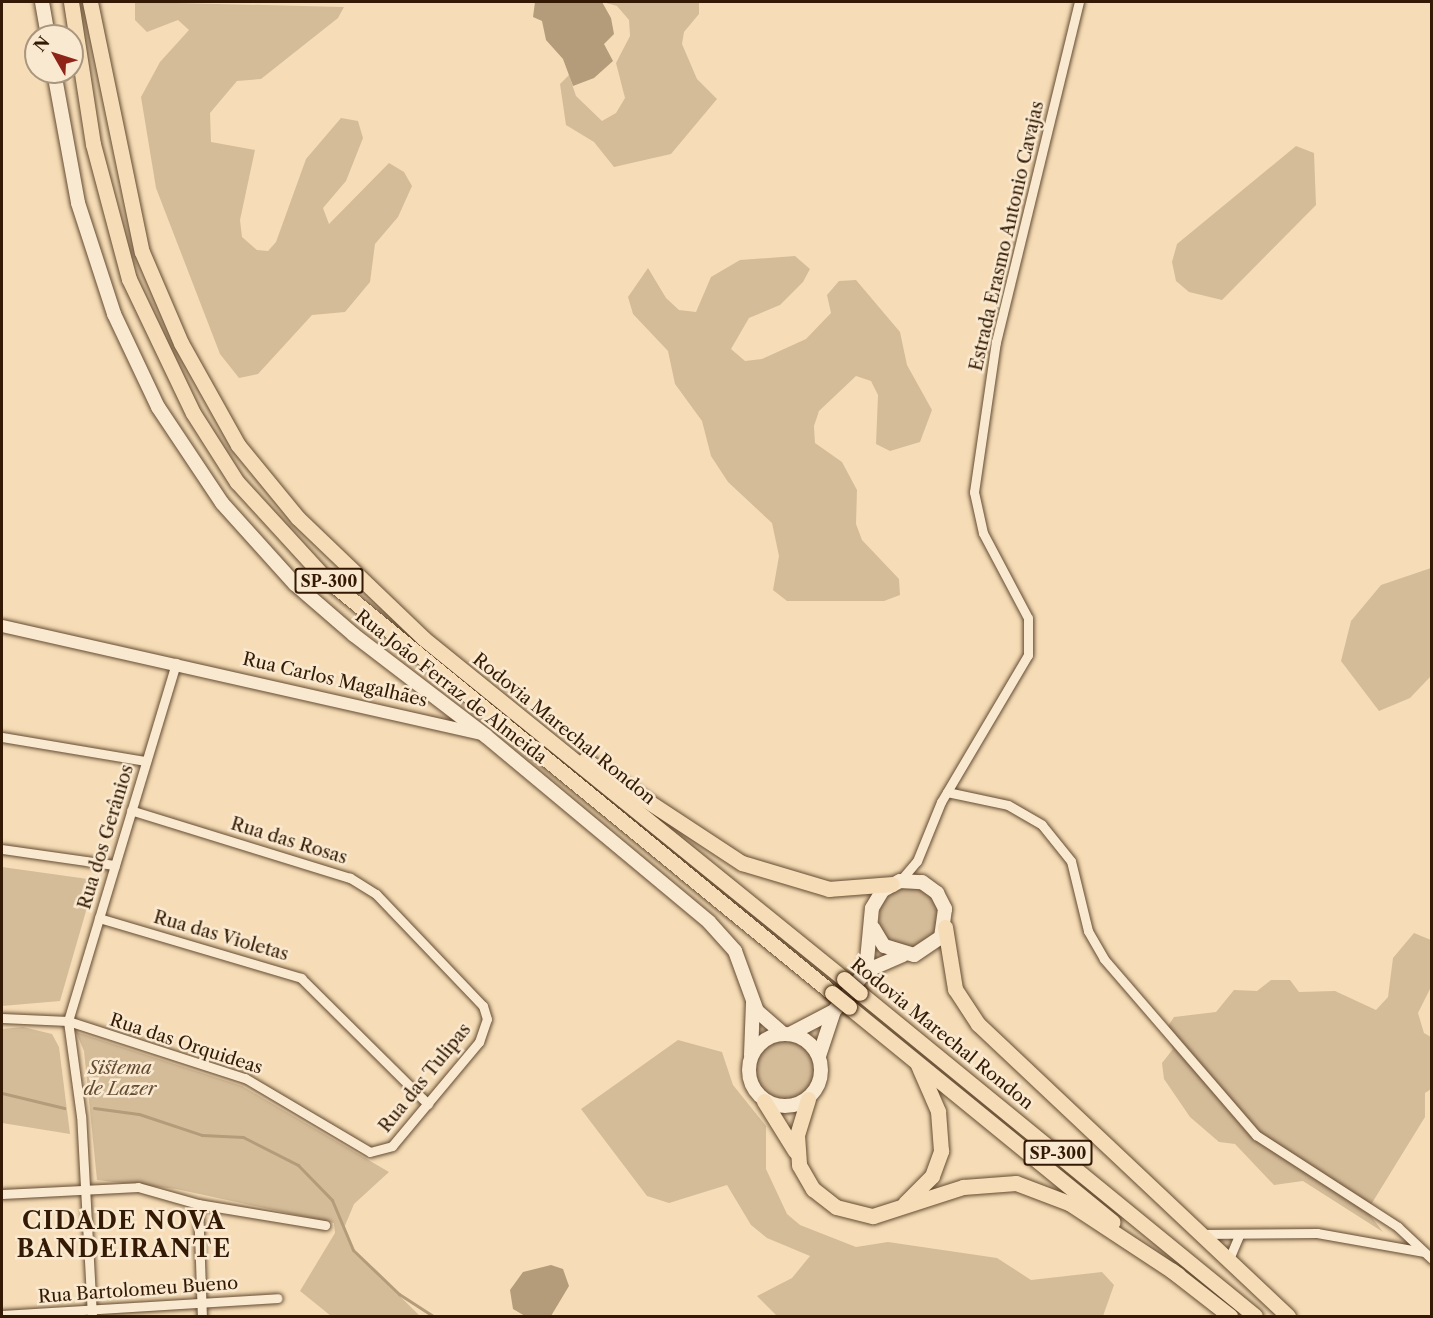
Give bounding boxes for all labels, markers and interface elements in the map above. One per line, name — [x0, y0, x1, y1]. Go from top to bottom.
north arrow — [24, 24, 84, 84]
text: N — [29, 32, 54, 56]
street label: Estrada Erasmo Antonio Cavajas — [965, 99, 1049, 373]
road number: SP-300 — [294, 568, 364, 594]
street label: Rua João Ferraz de Almeida — [351, 605, 551, 769]
street label: Rua Carlos Magalhães — [240, 648, 430, 712]
street label: Rodovia Marechal Rondon — [468, 649, 660, 809]
street label: Rua dos Gerânios — [74, 762, 138, 912]
street label: Rua das Rosas — [228, 813, 350, 869]
street label: Rua das Violetas — [151, 906, 291, 966]
street label: Rodovia Marechal Rondon — [846, 954, 1038, 1114]
street label: Rua das Orquideas — [107, 1009, 265, 1079]
street label: Rua das Tulipas — [374, 1019, 476, 1137]
park label: Sistema de Lazer — [83, 1058, 157, 1100]
road number: SP-300 — [1024, 1140, 1092, 1166]
district label: CIDADE NOVA BANDEIRANTE — [16, 1207, 232, 1263]
street label: Rua Bartolomeu Bueno — [37, 1272, 239, 1308]

